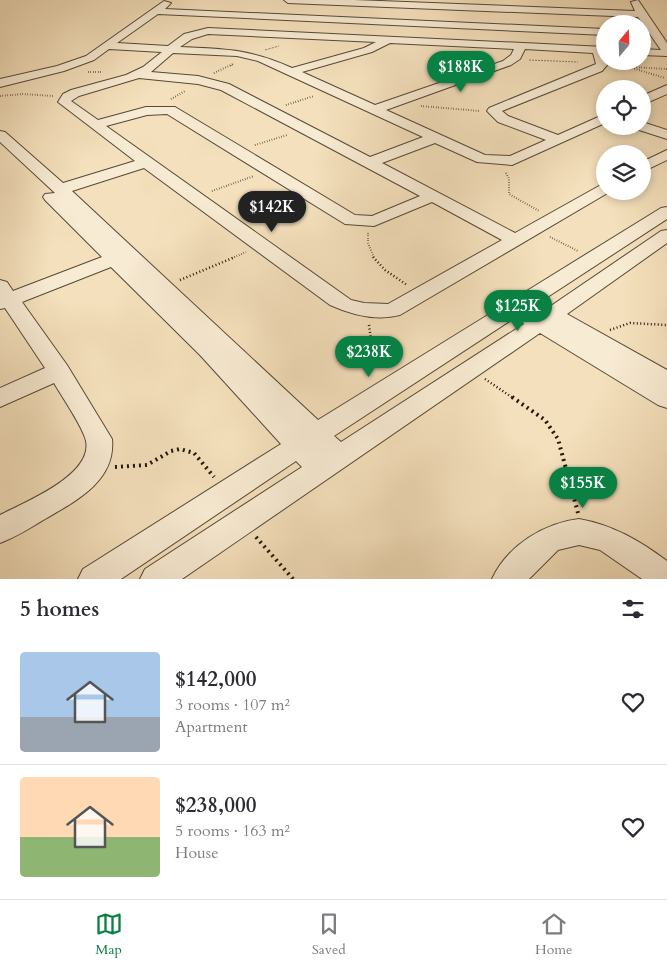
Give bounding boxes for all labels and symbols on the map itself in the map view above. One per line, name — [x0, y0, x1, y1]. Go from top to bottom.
north arrow — [596, 15, 651, 70]
pin: $188K — [426, 51, 496, 93]
pin: $142K — [237, 190, 307, 233]
pin: $125K — [483, 290, 553, 332]
pin: $238K — [334, 336, 404, 378]
pin: $155K — [548, 466, 618, 509]

